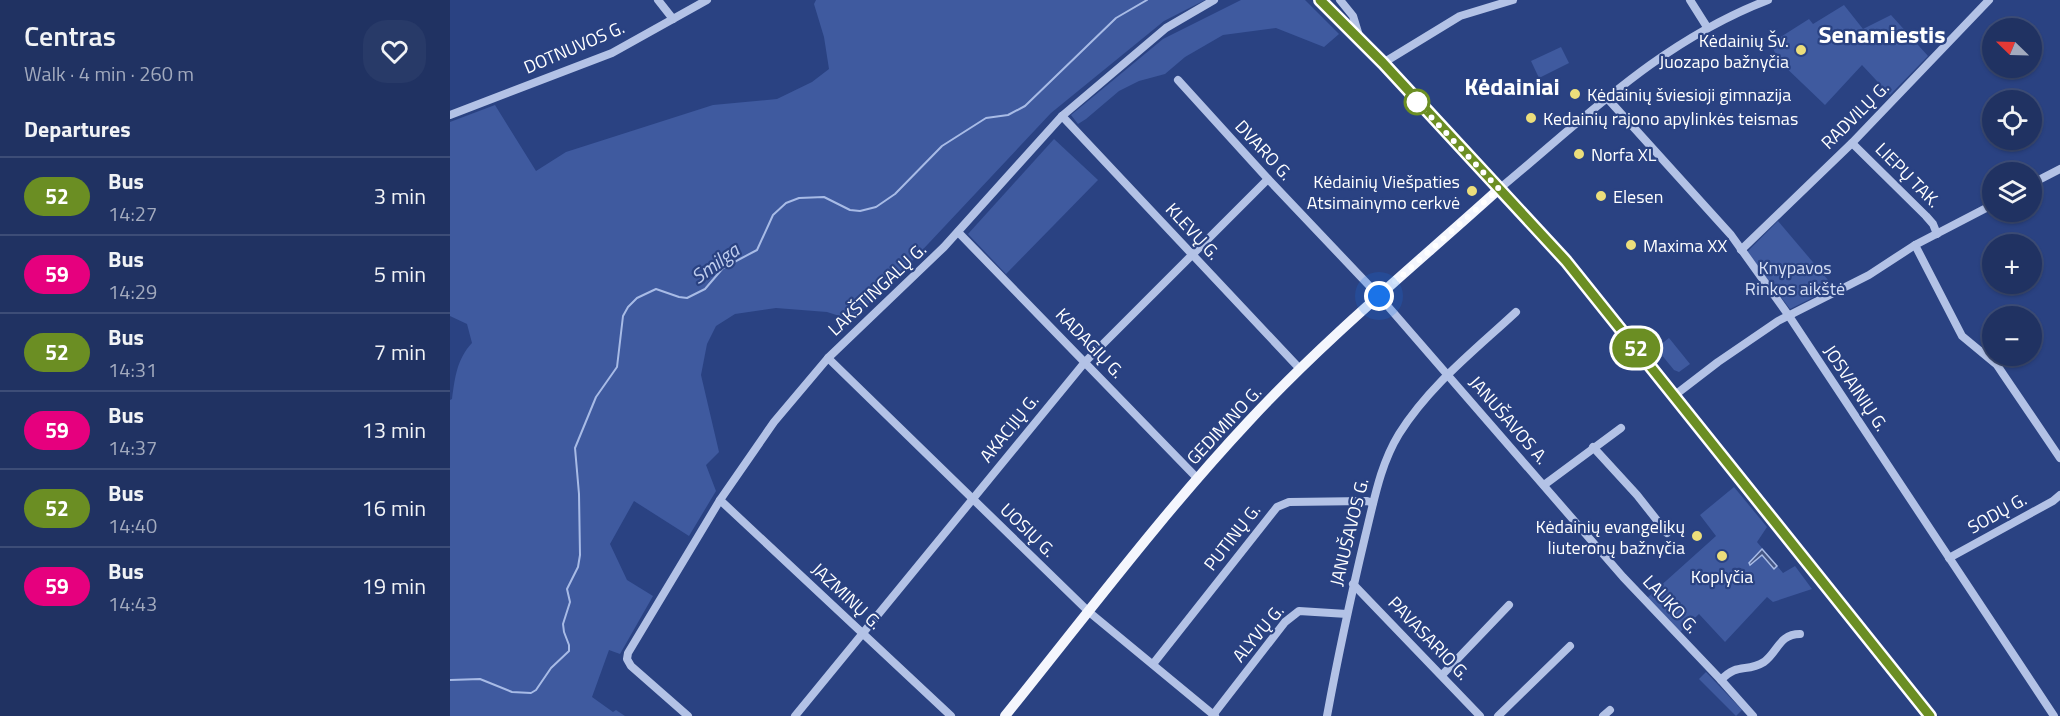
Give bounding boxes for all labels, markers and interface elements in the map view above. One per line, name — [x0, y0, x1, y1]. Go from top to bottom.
text: Centras — [24, 14, 116, 57]
street label: DOTNUVOS G. — [519, 14, 629, 80]
district label: Senamiestis — [1819, 16, 1945, 52]
north arrow — [1982, 18, 2042, 78]
map controls — [1982, 18, 2042, 366]
button: heart — [363, 20, 426, 83]
place label: Kėdainių Šv. Juozapo bažnyčia — [1659, 27, 1789, 75]
marker: Kėdainių Šv. Juozapo bažnyčia — [1794, 43, 1808, 57]
text: Walk · 4 min · 260 m — [24, 58, 194, 89]
district label: Kėdainiai — [1464, 68, 1560, 104]
street label: RADVILŲ G. — [1815, 75, 1895, 155]
place label: Kėdainių šviesioji gimnazija — [1587, 81, 1791, 108]
marker: Kėdainių šviesioji gimnazija — [1568, 87, 1582, 101]
unlabelled marker — [1404, 89, 1430, 115]
button: locate — [1982, 90, 2042, 150]
place label: Kedainių rajono apylinkės teismas — [1543, 105, 1798, 132]
marker: Kedainių rajono apylinkės teismas — [1524, 111, 1538, 125]
text: Departures — [24, 112, 131, 146]
street label: DVARO G. — [1229, 114, 1299, 186]
street label: LIEPŲ TAK. — [1869, 136, 1947, 214]
place label: Norfa XL — [1591, 141, 1657, 168]
marker: Norfa XL — [1572, 147, 1586, 161]
button: layers — [1982, 162, 2042, 222]
text: Bus — [108, 164, 144, 198]
place label: Kėdainių Viešpaties Atsimainymo cerkvė — [1307, 168, 1460, 216]
text: 3 min — [374, 179, 426, 213]
text: 52 — [45, 180, 69, 212]
place label: Elesen — [1613, 183, 1663, 210]
marker: Kėdainių Viešpaties Atsimainymo cerkvė — [1465, 184, 1479, 198]
marker: Elesen — [1594, 189, 1608, 203]
street label: KLEVŲ G. — [1159, 196, 1227, 266]
text: 14:27 — [108, 198, 157, 229]
place label: Maxima XX — [1643, 232, 1727, 259]
water label: Smilga — [684, 234, 746, 291]
button: + — [1982, 234, 2042, 294]
street label: LAKŠTINGALŲ G. — [822, 236, 932, 342]
marker: Maxima XX — [1624, 238, 1638, 252]
text: Bus — [108, 242, 144, 276]
park label: Knypavos Rinkos aikštė — [1745, 254, 1845, 302]
text: 5 min — [374, 257, 426, 291]
text: 59 — [45, 258, 69, 290]
text: 14:29 — [108, 276, 157, 307]
your location — [1364, 281, 1394, 311]
street label: KADAGIŲ G. — [1049, 302, 1131, 384]
button: − — [1982, 306, 2042, 366]
text: Bus — [108, 320, 144, 354]
line badge: 52 — [1609, 328, 1663, 368]
text: 52 — [1624, 332, 1648, 364]
text: 7 min — [374, 335, 426, 369]
text: 52 — [45, 336, 69, 368]
street label: JOSVAINIŲ G. — [1817, 339, 1895, 437]
text: 14:31 — [108, 354, 157, 385]
street label: JANUŠAVOS A. — [1463, 370, 1555, 470]
street label: GEDIMINO G. — [1180, 379, 1268, 471]
street label: AKACIJŲ G. — [973, 388, 1045, 468]
text: Bus — [108, 398, 144, 432]
text: 13 min — [361, 413, 426, 447]
text: 59 — [45, 414, 69, 446]
text: 14:37 — [108, 432, 157, 463]
street label: JANUŠAVOS G. — [1323, 475, 1375, 589]
text: Bus — [108, 476, 144, 510]
street label: SODŲ G. — [1963, 486, 2031, 540]
text: 16 min — [361, 491, 426, 525]
text: 52 — [45, 492, 69, 524]
street label: UOSIŲ G. — [994, 497, 1062, 563]
street label: PUTINŲ G. — [1197, 498, 1267, 576]
text: 14:40 — [108, 510, 157, 541]
place label: Kėdainių evangelikų liuteronų bažnyčia — [1536, 513, 1685, 561]
marker: Kėdainių evangelikų liuteronų bažnyčia — [1690, 529, 1704, 543]
marker: Koplyčia — [1715, 549, 1729, 563]
text: Bus — [108, 554, 144, 588]
street label: JAZMINŲ G. — [806, 556, 888, 636]
place label: Koplyčia — [1691, 563, 1753, 590]
text: 19 min — [361, 569, 426, 603]
street label: LAUKO G. — [1637, 569, 1705, 639]
text: 59 — [45, 570, 69, 602]
text: 14:43 — [108, 588, 157, 619]
street label: PAVASARIO G. — [1382, 590, 1476, 686]
street label: ALYVŲ G. — [1226, 598, 1290, 668]

